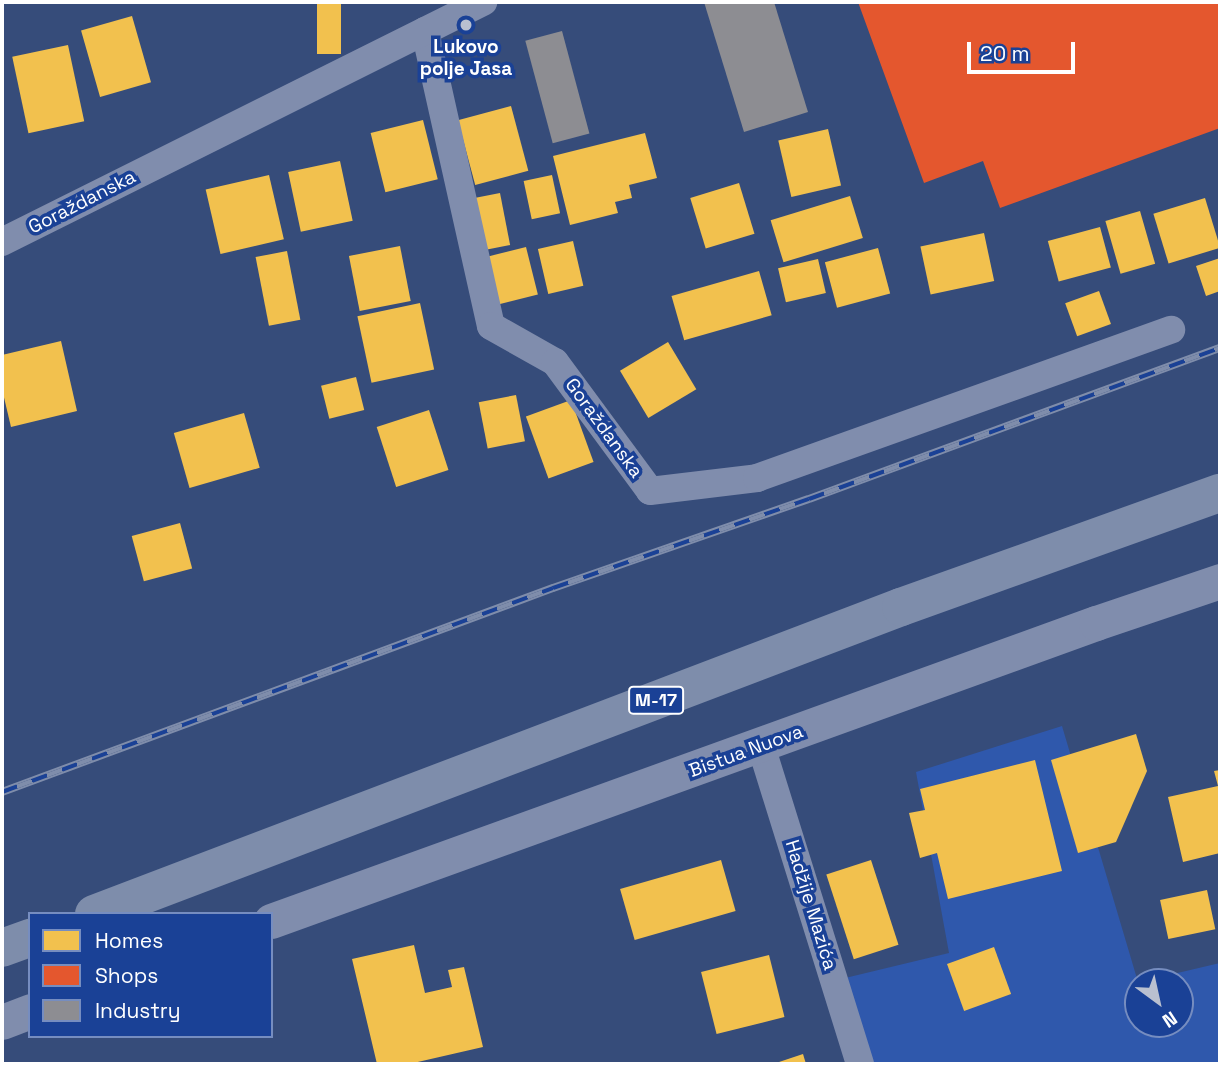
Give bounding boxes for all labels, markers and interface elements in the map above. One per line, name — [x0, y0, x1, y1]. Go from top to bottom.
marker: Lukovo polje Jasa — [458, 17, 474, 33]
scale bar — [970, 28, 1078, 72]
place label: Lukovo polje Jasa — [420, 36, 512, 80]
text: 20 m — [980, 40, 1030, 67]
street label: Goraždanska — [25, 165, 139, 239]
street label: Goraždanska — [560, 374, 648, 482]
road number: M-17 — [628, 686, 684, 714]
street label: Bistua Nuova — [686, 720, 806, 782]
street label: Hadžije Mazića — [780, 837, 842, 973]
legend — [28, 912, 273, 1038]
text: Homes — [95, 927, 163, 954]
text: Shops — [95, 962, 158, 989]
north arrow — [1124, 968, 1194, 1038]
text: Industry — [95, 997, 181, 1024]
text: N — [1157, 1005, 1182, 1033]

